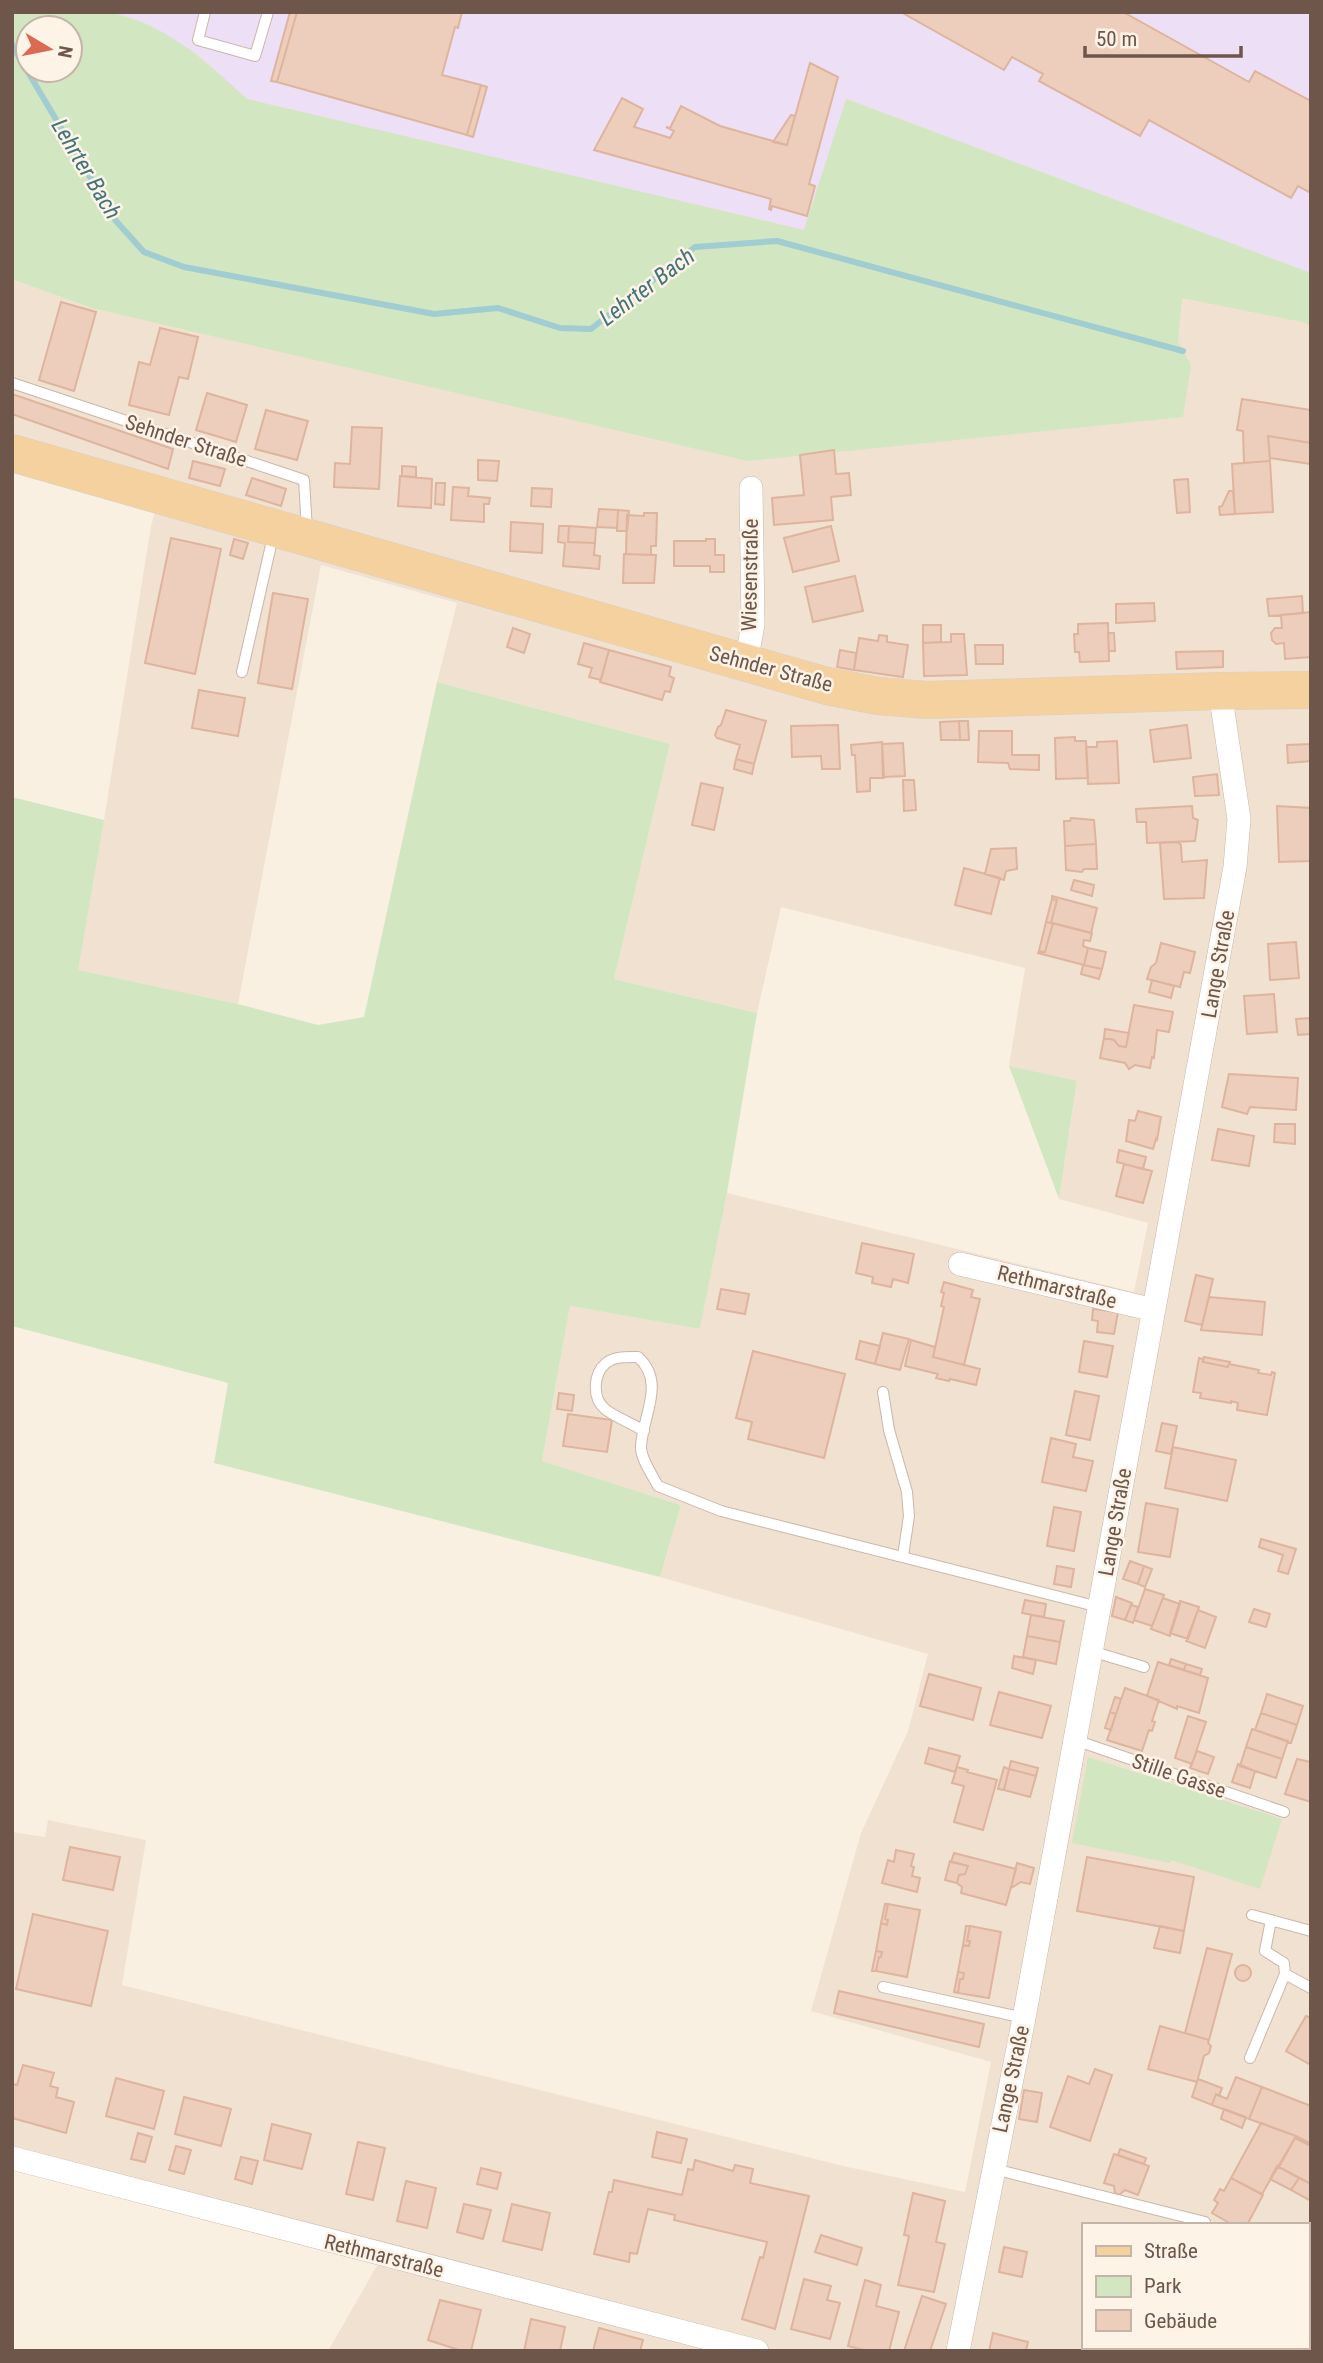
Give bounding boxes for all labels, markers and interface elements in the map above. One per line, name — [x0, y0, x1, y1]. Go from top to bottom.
north arrow — [14, 14, 84, 84]
scale bar — [1085, 14, 1241, 58]
text: 50 m — [1096, 27, 1137, 51]
text: N — [53, 44, 78, 60]
water label: Lehrter Bach — [46, 114, 126, 224]
water label: Lehrter Bach — [594, 242, 700, 332]
street label: Sehnder Straße — [122, 410, 250, 472]
street label: Wiesenstraße — [737, 518, 763, 632]
street label: Sehnder Straße — [707, 641, 835, 697]
street label: Lange Straße — [1197, 908, 1239, 1020]
street label: Rethmarstraße — [995, 1261, 1119, 1313]
street label: Lange Straße — [1094, 1466, 1136, 1578]
street label: Stille Gasse — [1129, 1749, 1229, 1803]
street label: Lange Straße — [988, 2023, 1034, 2135]
legend — [1082, 2223, 1309, 2349]
street label: Rethmarstraße — [322, 2230, 446, 2282]
text: Straße — [1144, 2239, 1198, 2263]
text: Park — [1144, 2274, 1182, 2298]
text: Gebäude — [1144, 2309, 1217, 2333]

